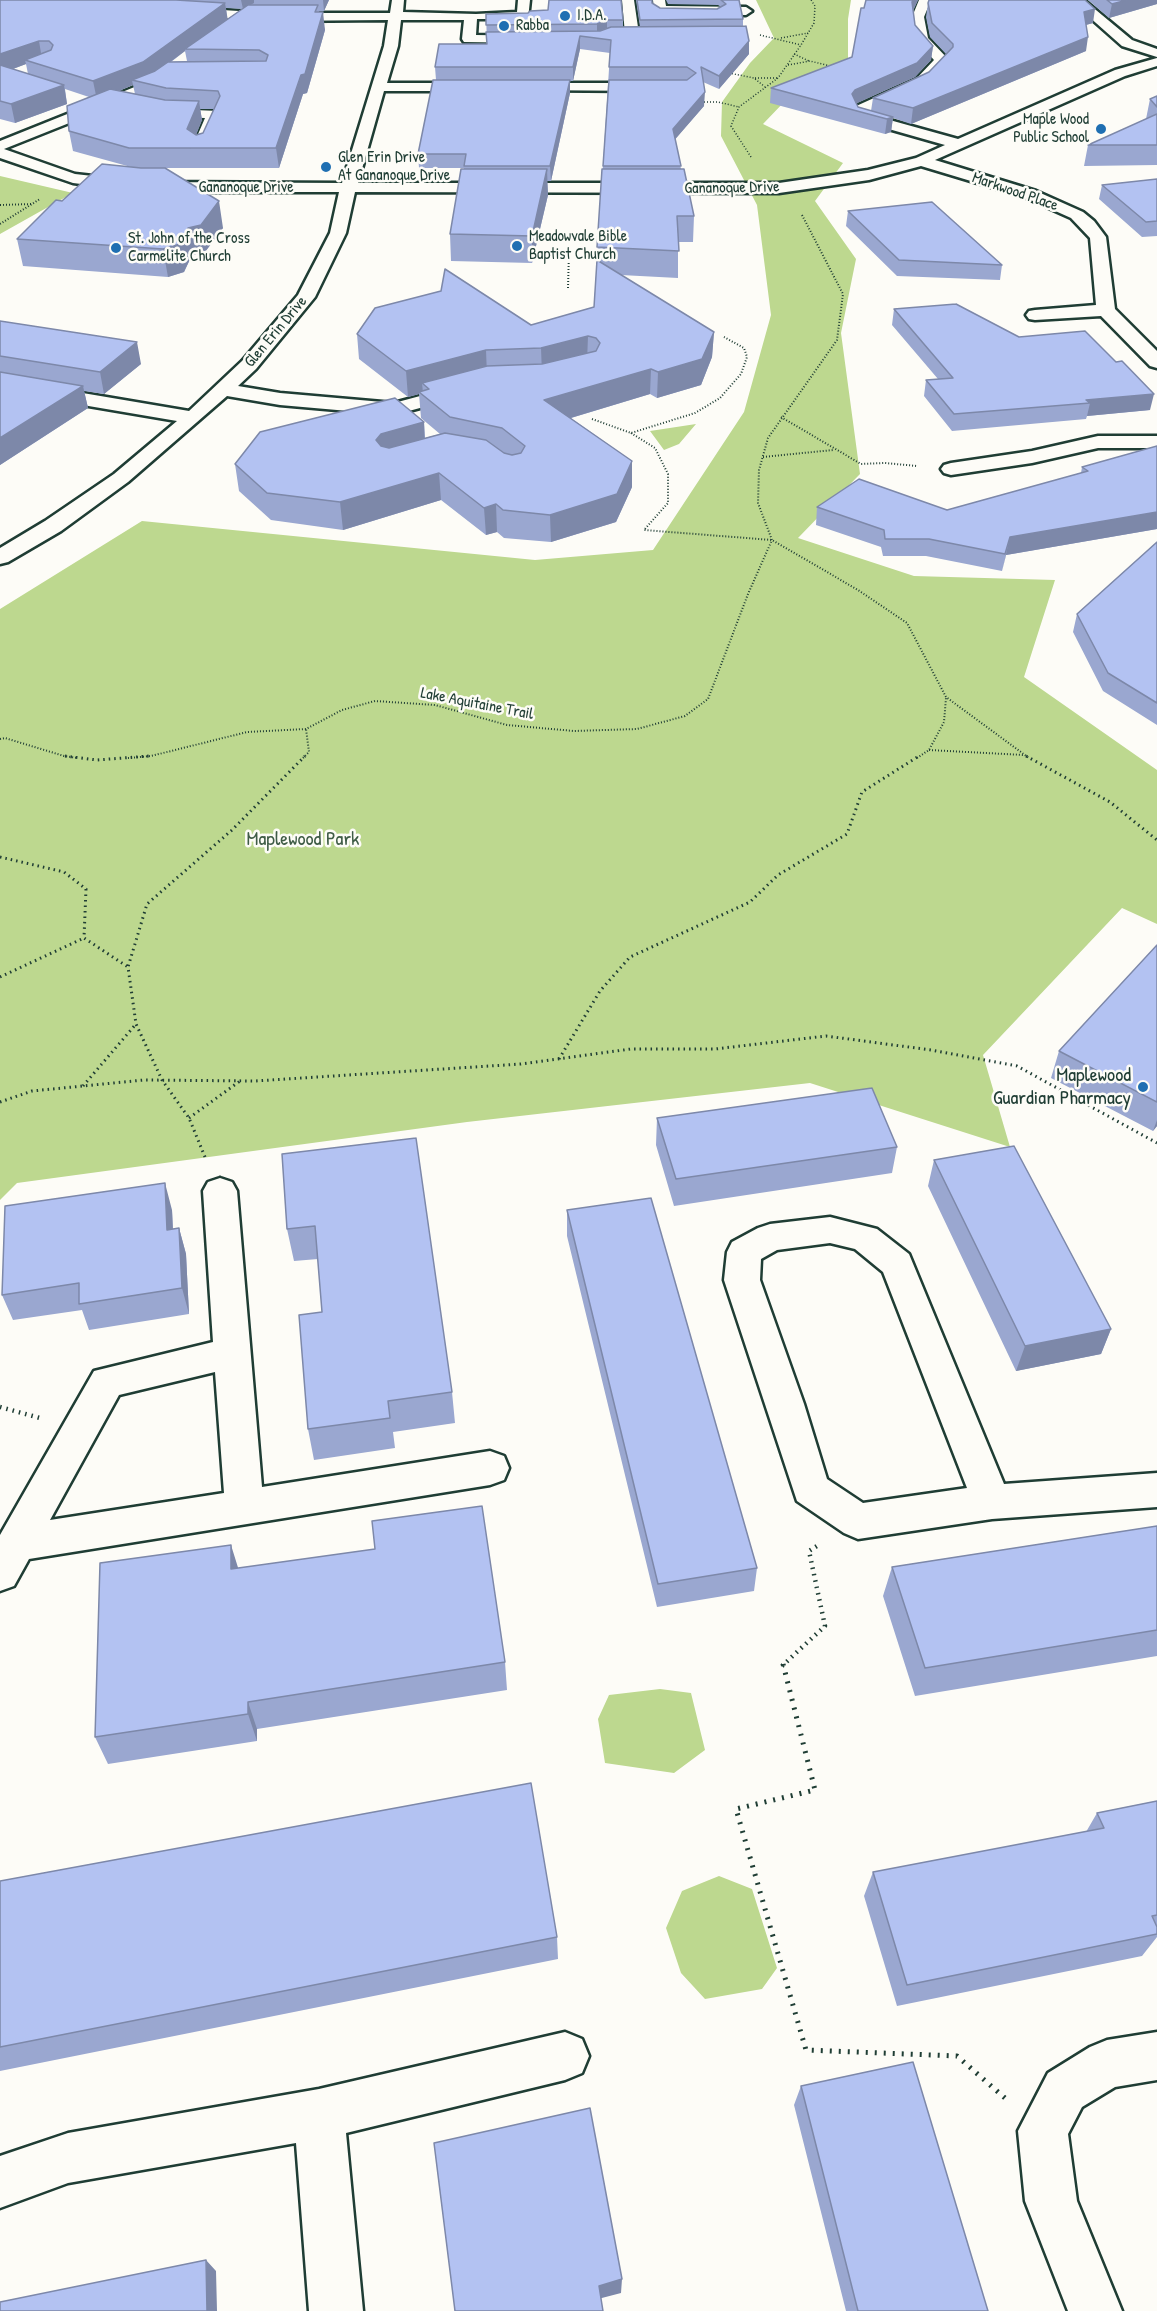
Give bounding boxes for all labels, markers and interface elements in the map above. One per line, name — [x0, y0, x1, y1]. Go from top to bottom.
place label: I.D.A. — [577, 6, 606, 26]
marker: I.D.A. — [558, 9, 572, 23]
place label: Rabba — [516, 16, 549, 36]
marker: Rabba — [497, 19, 511, 33]
place label: Maple Wood Public School — [1013, 110, 1089, 148]
marker: Maple Wood Public School — [1094, 122, 1108, 136]
place label: Glen Erin Drive At Gananoque Drive — [338, 148, 450, 186]
marker: Glen Erin Drive At Gananoque Drive — [319, 160, 333, 174]
street label: Markwood Place — [970, 168, 1060, 216]
street label: Gananoque Drive — [198, 178, 294, 198]
street label: Gananoque Drive — [684, 178, 780, 198]
place label: Meadowvale Bible Baptist Church — [529, 227, 627, 265]
place label: St. John of the Cross Carmelite Church — [128, 229, 250, 267]
marker: Meadowvale Bible Baptist Church — [510, 239, 524, 253]
marker: St. John of the Cross Carmelite Church — [109, 241, 123, 255]
street label: Glen Erin Drive — [241, 292, 311, 372]
street label: Lake Aquitaine Trail — [419, 684, 535, 724]
park label: Maplewood Park — [247, 828, 359, 852]
place label: Maplewood Guardian Pharmacy — [993, 1064, 1131, 1111]
marker: Maplewood Guardian Pharmacy — [1136, 1080, 1150, 1094]

